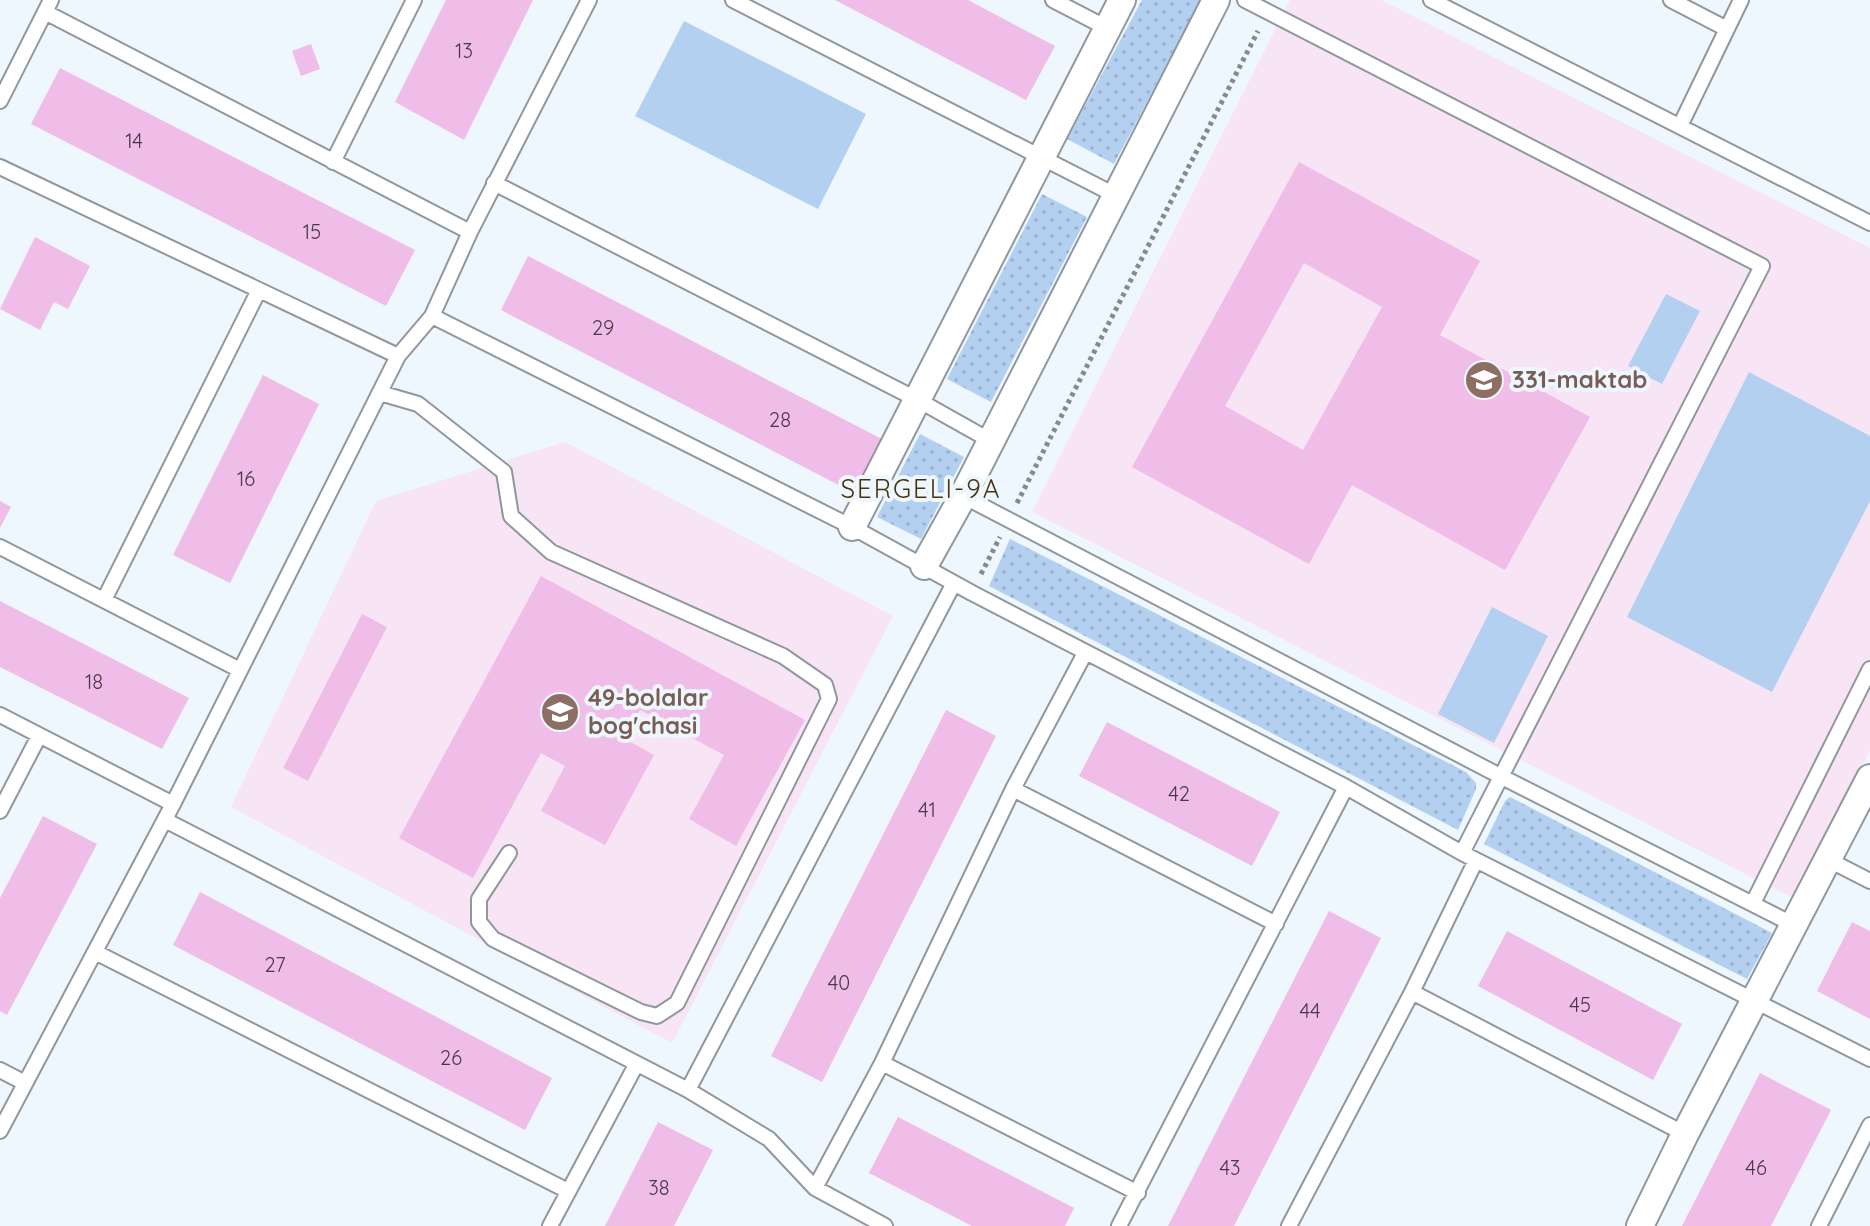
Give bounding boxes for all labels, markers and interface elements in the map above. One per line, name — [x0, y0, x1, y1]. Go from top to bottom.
house number: 13 — [455, 38, 473, 63]
house number: 14 — [125, 128, 143, 153]
house number: 15 — [303, 219, 321, 244]
house number: 29 — [592, 315, 614, 340]
school or university icon: 331-maktab — [1463, 359, 1505, 401]
place label: 331-maktab — [1512, 364, 1647, 394]
house number: 28 — [769, 407, 791, 432]
house number: 16 — [237, 466, 255, 491]
district label: SERGELI-9A — [840, 472, 1002, 505]
house number: 18 — [85, 669, 103, 694]
place label: 49-bolalar bog'chasi — [588, 682, 708, 740]
school or university icon: 49-bolalar bog'chasi — [539, 691, 581, 733]
house number: 42 — [1168, 781, 1190, 806]
house number: 41 — [918, 797, 936, 822]
house number: 27 — [265, 952, 285, 977]
house number: 40 — [828, 970, 850, 995]
house number: 45 — [1569, 992, 1591, 1017]
house number: 44 — [1299, 998, 1321, 1023]
house number: 26 — [440, 1045, 462, 1070]
house number: 43 — [1219, 1155, 1241, 1180]
house number: 46 — [1745, 1155, 1767, 1180]
house number: 38 — [648, 1175, 670, 1200]

